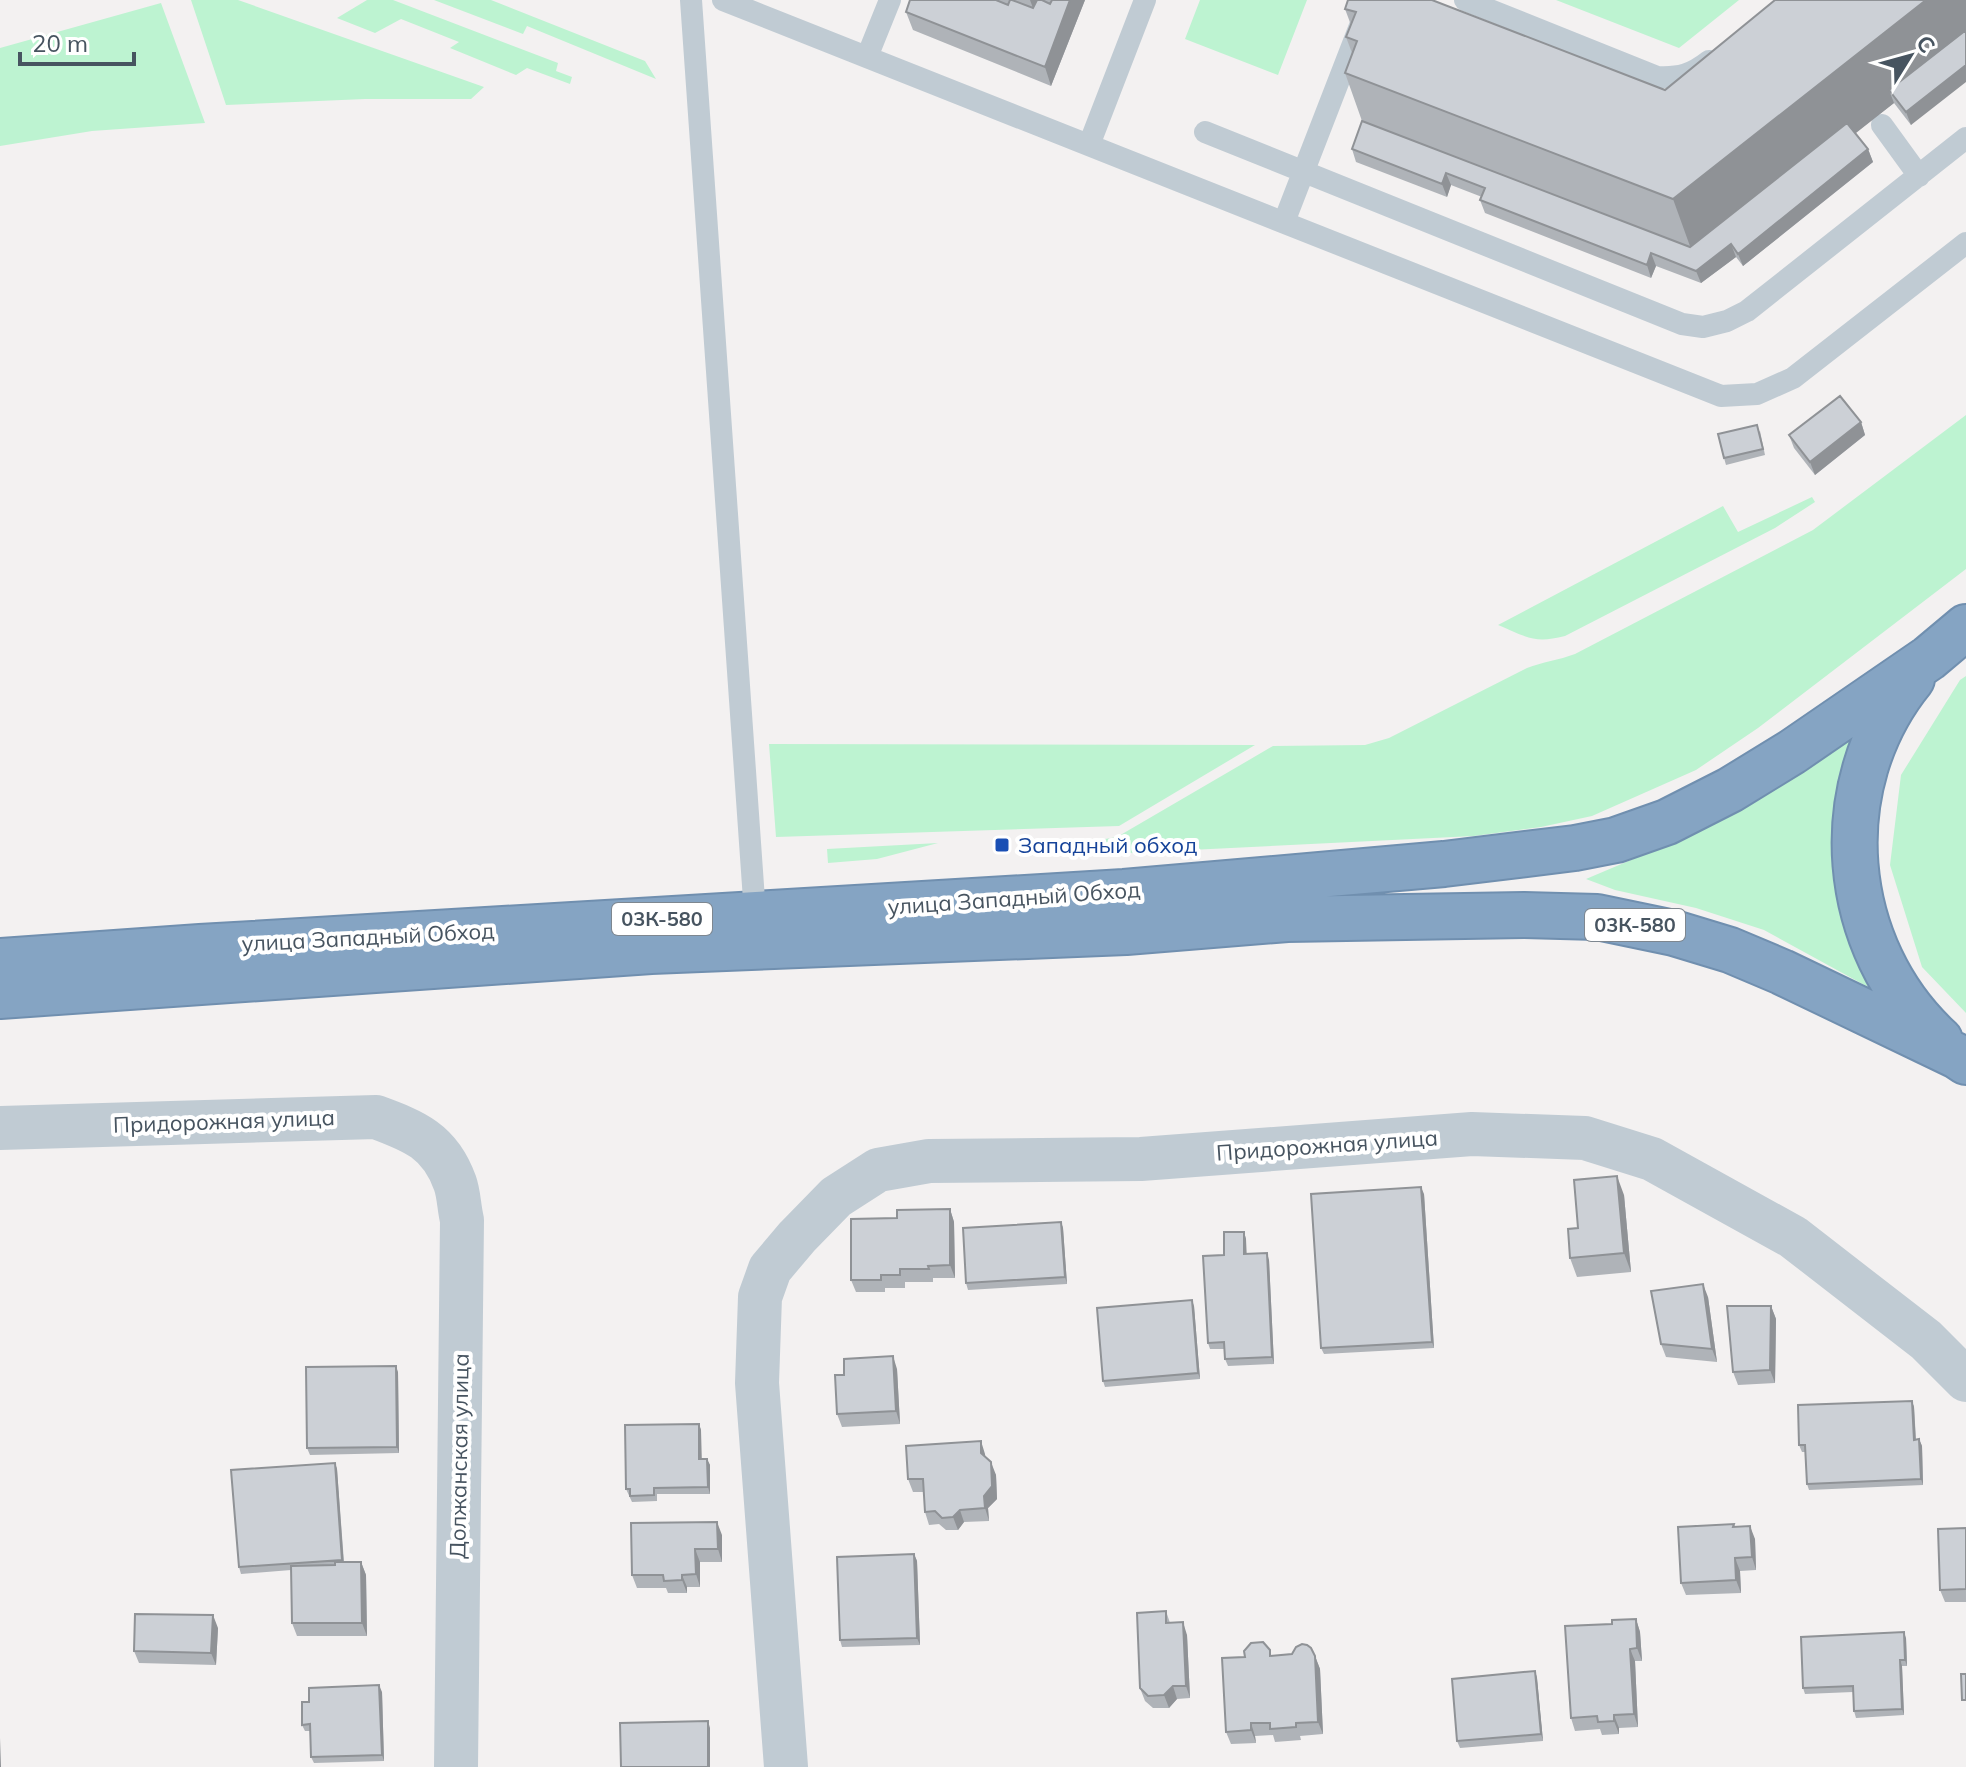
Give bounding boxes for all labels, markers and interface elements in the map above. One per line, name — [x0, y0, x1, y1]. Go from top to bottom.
scale bar — [20, 16, 134, 66]
north arrow — [1870, 16, 1950, 96]
text: 20 m — [32, 28, 88, 58]
text: С — [1910, 30, 1942, 58]
place label: Западный обход — [1018, 831, 1197, 859]
marker: Западный обход — [993, 836, 1011, 854]
street label: улица Западный Обход — [887, 875, 1141, 921]
road number: 03К-580 — [612, 903, 712, 935]
road number: 03К-580 — [1585, 909, 1685, 941]
street label: улица Западный Обход — [241, 916, 495, 958]
street label: Придорожная улица — [113, 1103, 335, 1139]
street label: Придорожная улица — [1215, 1123, 1439, 1167]
street label: Должанская улица — [443, 1353, 475, 1559]

